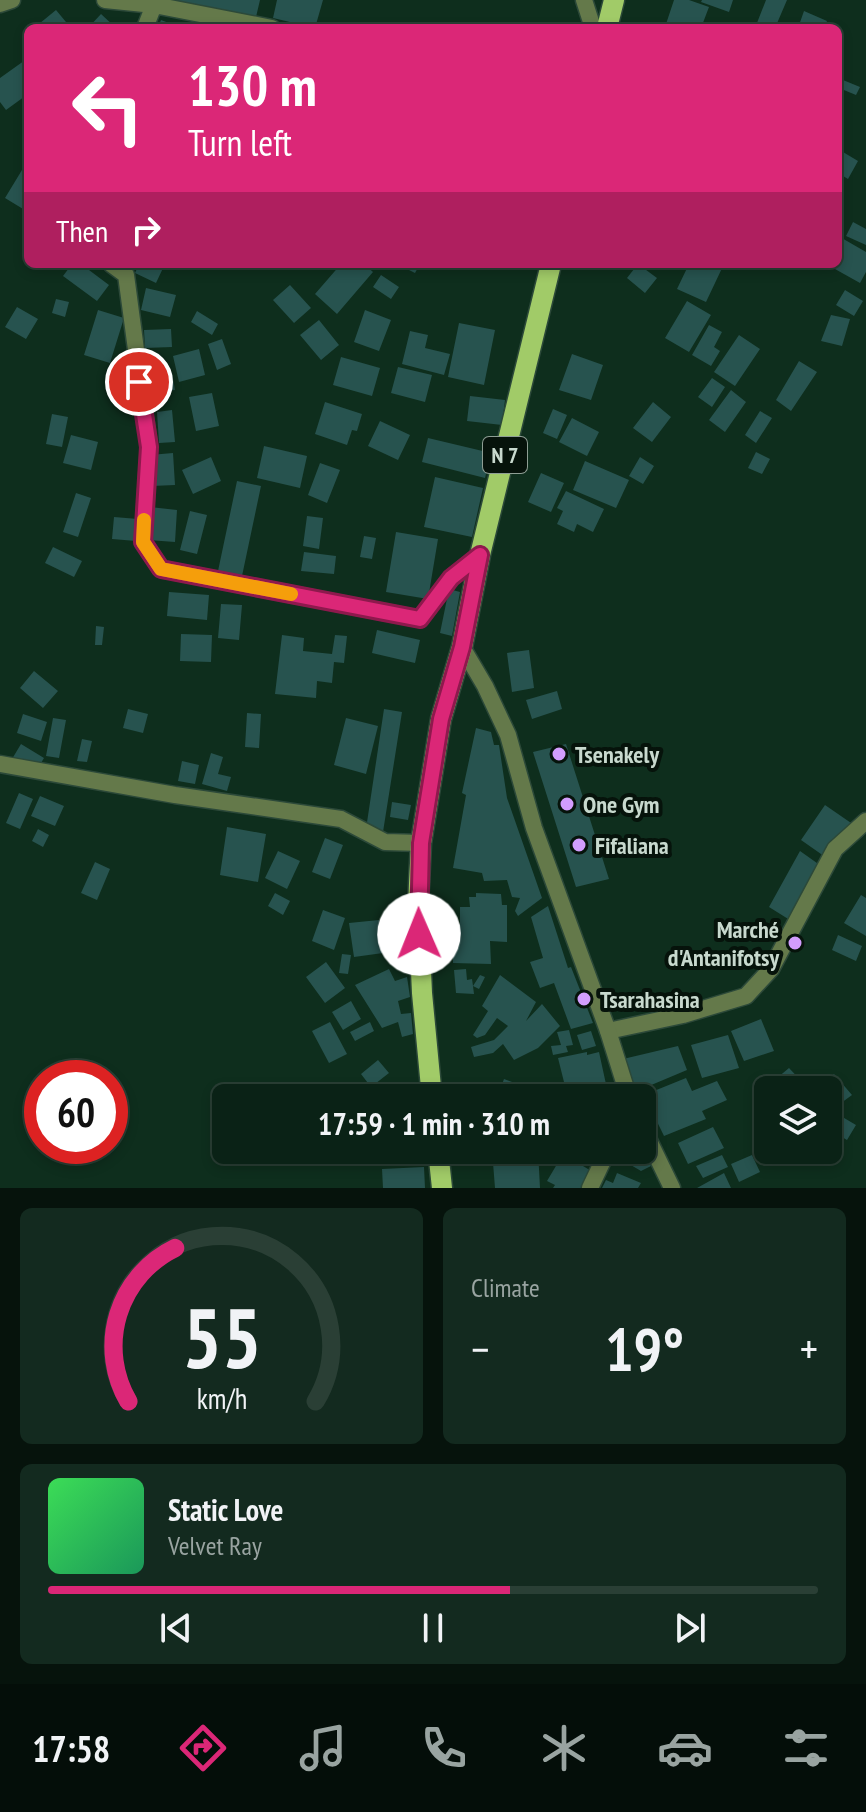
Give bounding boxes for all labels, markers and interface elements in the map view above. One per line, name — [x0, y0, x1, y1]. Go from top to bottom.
text: 130 m — [188, 49, 317, 121]
icon: left — [56, 56, 160, 160]
text: Turn left — [188, 119, 292, 166]
icon: right — [124, 208, 168, 252]
text: Then — [56, 211, 108, 250]
pin — [105, 348, 173, 416]
icon: arrive — [117, 360, 161, 404]
road number: N 7 — [483, 437, 527, 473]
place label: Tsenakely — [575, 739, 659, 770]
marker: Tsenakely — [550, 745, 568, 763]
place label: One Gym — [583, 789, 660, 820]
marker: One Gym — [558, 795, 576, 813]
place label: Fifaliana — [595, 830, 669, 861]
marker: Fifaliana — [570, 836, 588, 854]
position arrow — [377, 892, 461, 976]
place label: Marché d'Antanifotsy — [668, 914, 779, 973]
marker: Marché d'Antanifotsy — [786, 934, 804, 952]
place label: Tsarahasina — [600, 984, 700, 1015]
marker: Tsarahasina — [575, 990, 593, 1008]
speed limit sign: 60 — [24, 1060, 128, 1164]
map controls — [754, 1076, 842, 1164]
button: layers — [754, 1076, 842, 1164]
text: 17:59 · 1 min · 310 m — [318, 1104, 550, 1143]
text: Climate — [471, 1271, 540, 1304]
text: 55 — [182, 1283, 261, 1391]
text: 19° — [605, 1310, 684, 1388]
text: − — [471, 1320, 489, 1377]
text: + — [800, 1320, 818, 1377]
text: km/h — [196, 1380, 247, 1417]
text: Static Love — [168, 1490, 283, 1529]
text: Velvet Ray — [168, 1529, 262, 1562]
icon: previous — [154, 1606, 198, 1650]
icon: pause — [411, 1606, 455, 1650]
icon: next — [668, 1606, 712, 1650]
icon: directions — [175, 1720, 231, 1776]
icon: music — [295, 1720, 351, 1776]
icon: phone — [416, 1720, 472, 1776]
icon: climate — [536, 1720, 592, 1776]
icon: car — [657, 1720, 713, 1776]
icon: filters — [778, 1720, 834, 1776]
text: 17:58 — [32, 1725, 110, 1772]

